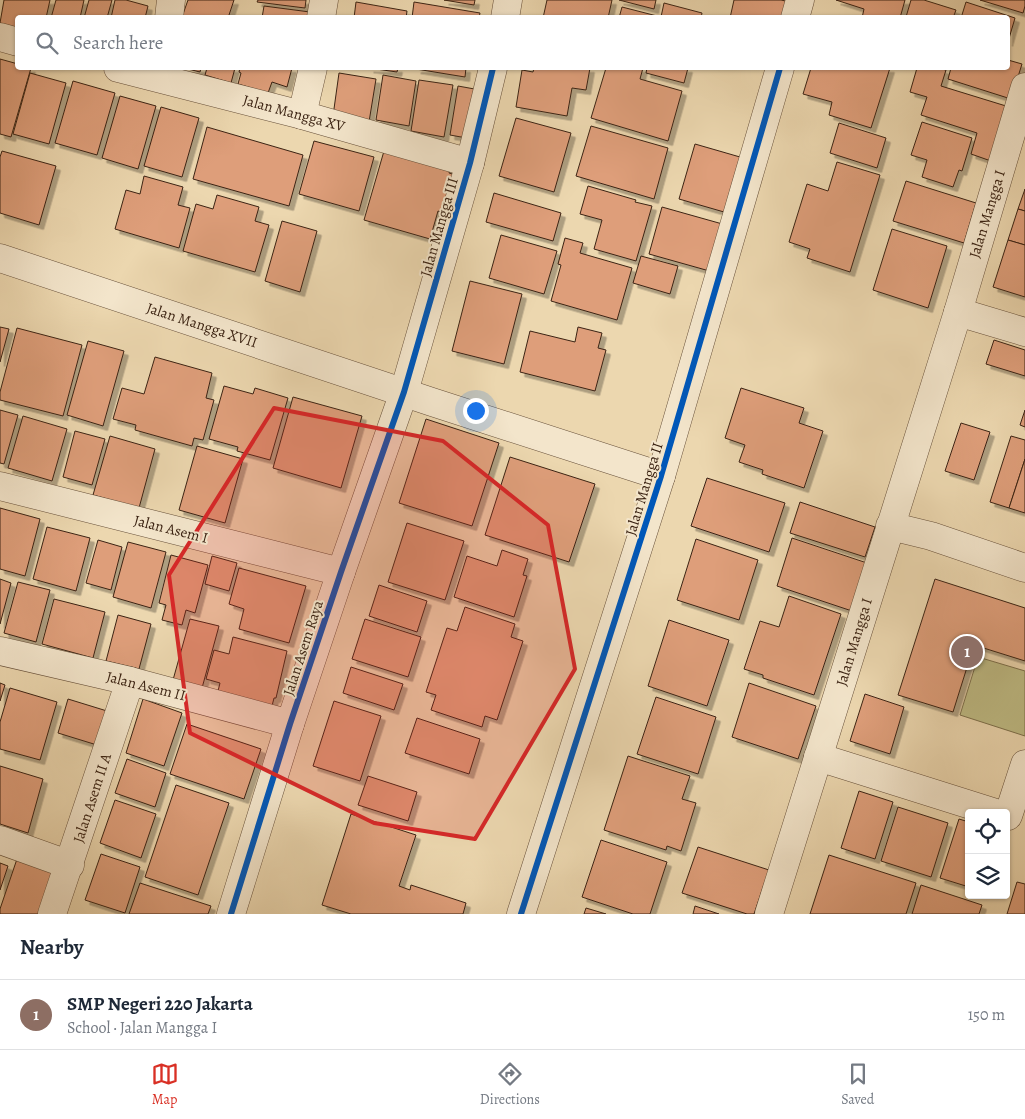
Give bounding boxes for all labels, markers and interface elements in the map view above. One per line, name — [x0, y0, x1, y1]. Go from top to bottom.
search box — [15, 15, 1010, 70]
icon: search — [33, 29, 61, 57]
text: Search here — [73, 30, 163, 56]
street label: Jalan Mangga XV — [241, 90, 348, 136]
street label: Jalan Mangga I — [964, 167, 1010, 261]
street label: Jalan Mangga III — [415, 175, 463, 279]
street label: Jalan Mangga XVII — [144, 298, 260, 352]
your location — [463, 398, 489, 424]
street label: Jalan Mangga II — [620, 440, 668, 538]
street label: Jalan Asem I — [132, 510, 210, 548]
street label: Jalan Mangga I — [831, 595, 877, 689]
street label: Jalan Asem Raya — [278, 598, 328, 698]
pin: 1 — [951, 633, 983, 671]
street label: Jalan Asem II — [104, 666, 188, 706]
street label: Jalan Asem II A — [68, 751, 116, 845]
map controls — [965, 809, 1010, 899]
button: locate — [965, 809, 1010, 854]
button: layers — [965, 854, 1010, 899]
text: Nearby — [20, 933, 83, 961]
text: SMP Negeri 220 Jakarta — [67, 991, 253, 1017]
text: 1 — [33, 1004, 39, 1026]
text: 150 m — [968, 1004, 1005, 1026]
text: School · Jalan Mangga I — [67, 1017, 217, 1039]
tab: Map — [151, 1060, 179, 1109]
tab: Directions — [480, 1060, 540, 1109]
tab: Saved — [841, 1060, 874, 1109]

